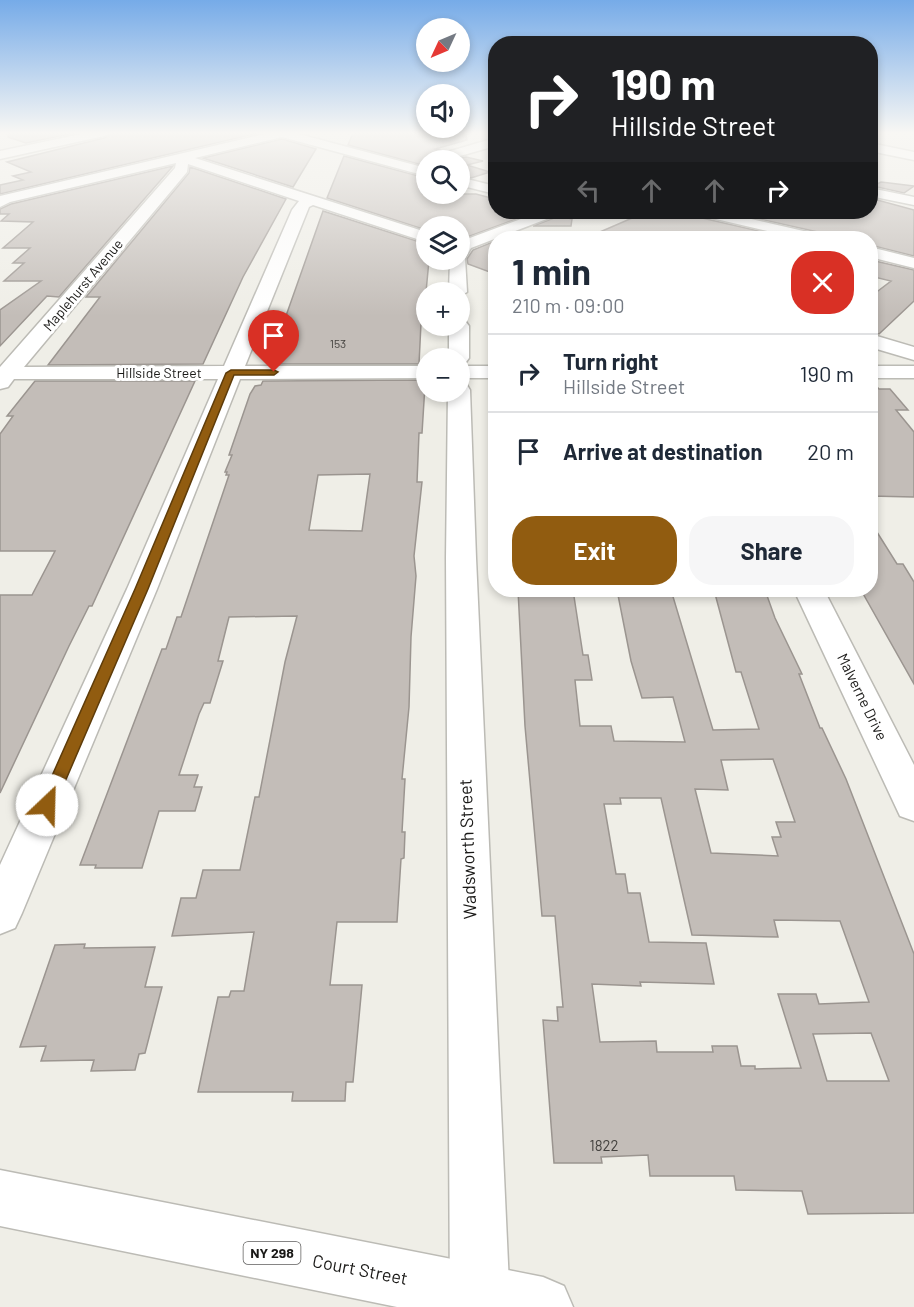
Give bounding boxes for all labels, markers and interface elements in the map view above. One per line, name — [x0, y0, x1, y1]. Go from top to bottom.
north arrow — [416, 18, 470, 72]
map controls — [416, 18, 470, 402]
text: 190 m — [611, 58, 716, 108]
icon: right — [512, 60, 590, 138]
button: sound — [416, 84, 470, 138]
text: Hillside Street — [611, 109, 776, 141]
button: search — [416, 150, 470, 204]
icon: left — [572, 174, 605, 207]
icon: ahead — [635, 174, 668, 207]
icon: ahead — [698, 174, 731, 207]
icon: right — [761, 174, 794, 207]
button: layers — [416, 216, 470, 270]
street label: Maplehurst Avenue — [39, 235, 126, 334]
text: 1 min — [512, 249, 591, 292]
button: close — [791, 251, 854, 314]
button: + — [416, 282, 470, 336]
text: 210 m · 09:00 — [512, 293, 625, 317]
pin — [248, 310, 299, 372]
icon: arrive — [257, 319, 290, 352]
house number: 153 — [330, 336, 346, 350]
button: − — [416, 348, 470, 402]
text: Turn right — [563, 348, 658, 374]
icon: right — [512, 357, 545, 390]
text: 190 m — [800, 360, 854, 386]
street label: Hillside Street — [116, 364, 202, 381]
text: Hillside Street — [563, 374, 685, 398]
icon: arrive — [512, 435, 545, 468]
text: Arrive at destination — [563, 438, 762, 464]
text: 20 m — [807, 438, 854, 464]
button: Exit — [512, 516, 677, 585]
button: Share — [689, 516, 854, 585]
street label: Malverne Drive — [834, 650, 892, 743]
position arrow — [15, 773, 79, 837]
street label: Wadsworth Street — [454, 779, 480, 920]
house number: 1822 — [589, 1136, 619, 1154]
road number: NY 298 — [244, 1242, 300, 1264]
street label: Court Street — [311, 1249, 410, 1289]

